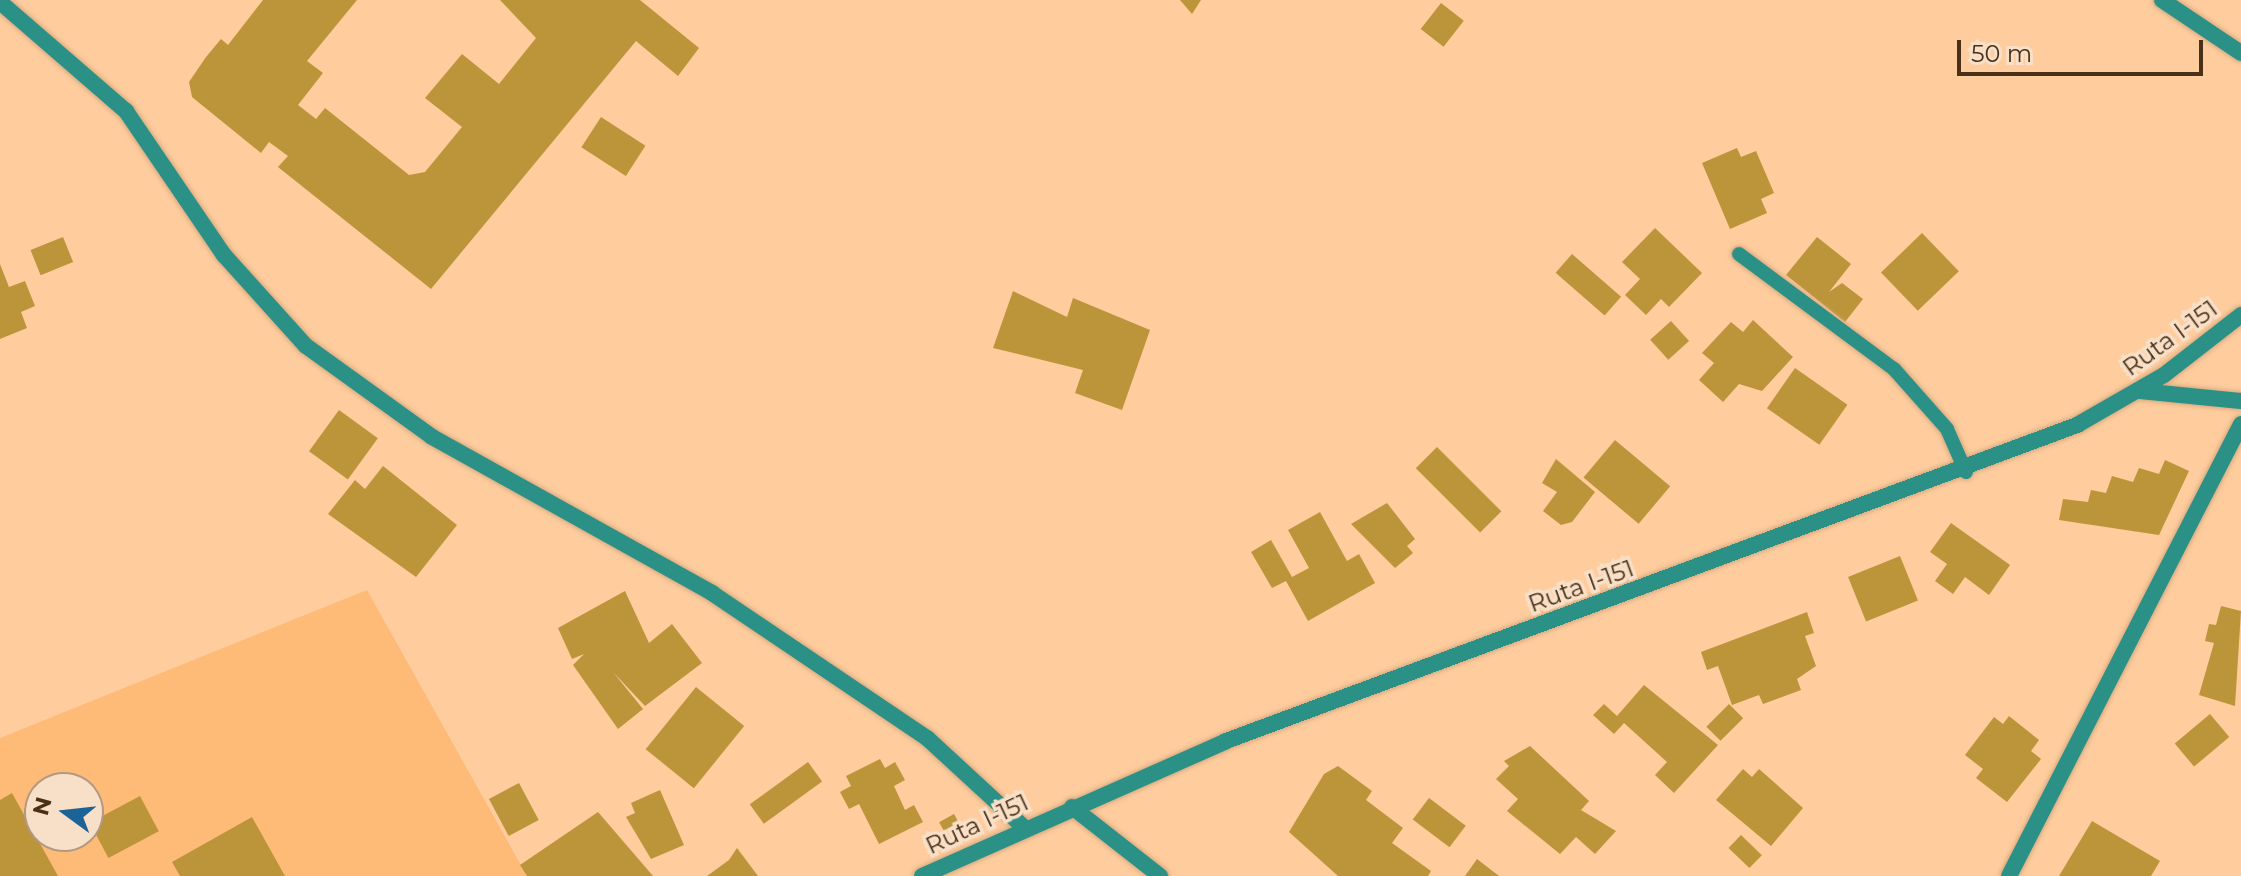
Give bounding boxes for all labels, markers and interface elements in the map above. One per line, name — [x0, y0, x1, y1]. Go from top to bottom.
scale bar — [1961, 24, 2207, 74]
text: 50 m — [1971, 39, 2032, 68]
street label: Ruta I-151 — [2117, 294, 2223, 382]
street label: Ruta I-151 — [1524, 554, 1638, 618]
north arrow — [24, 772, 104, 852]
street label: Ruta I-151 — [921, 788, 1033, 860]
text: N — [27, 794, 58, 818]

